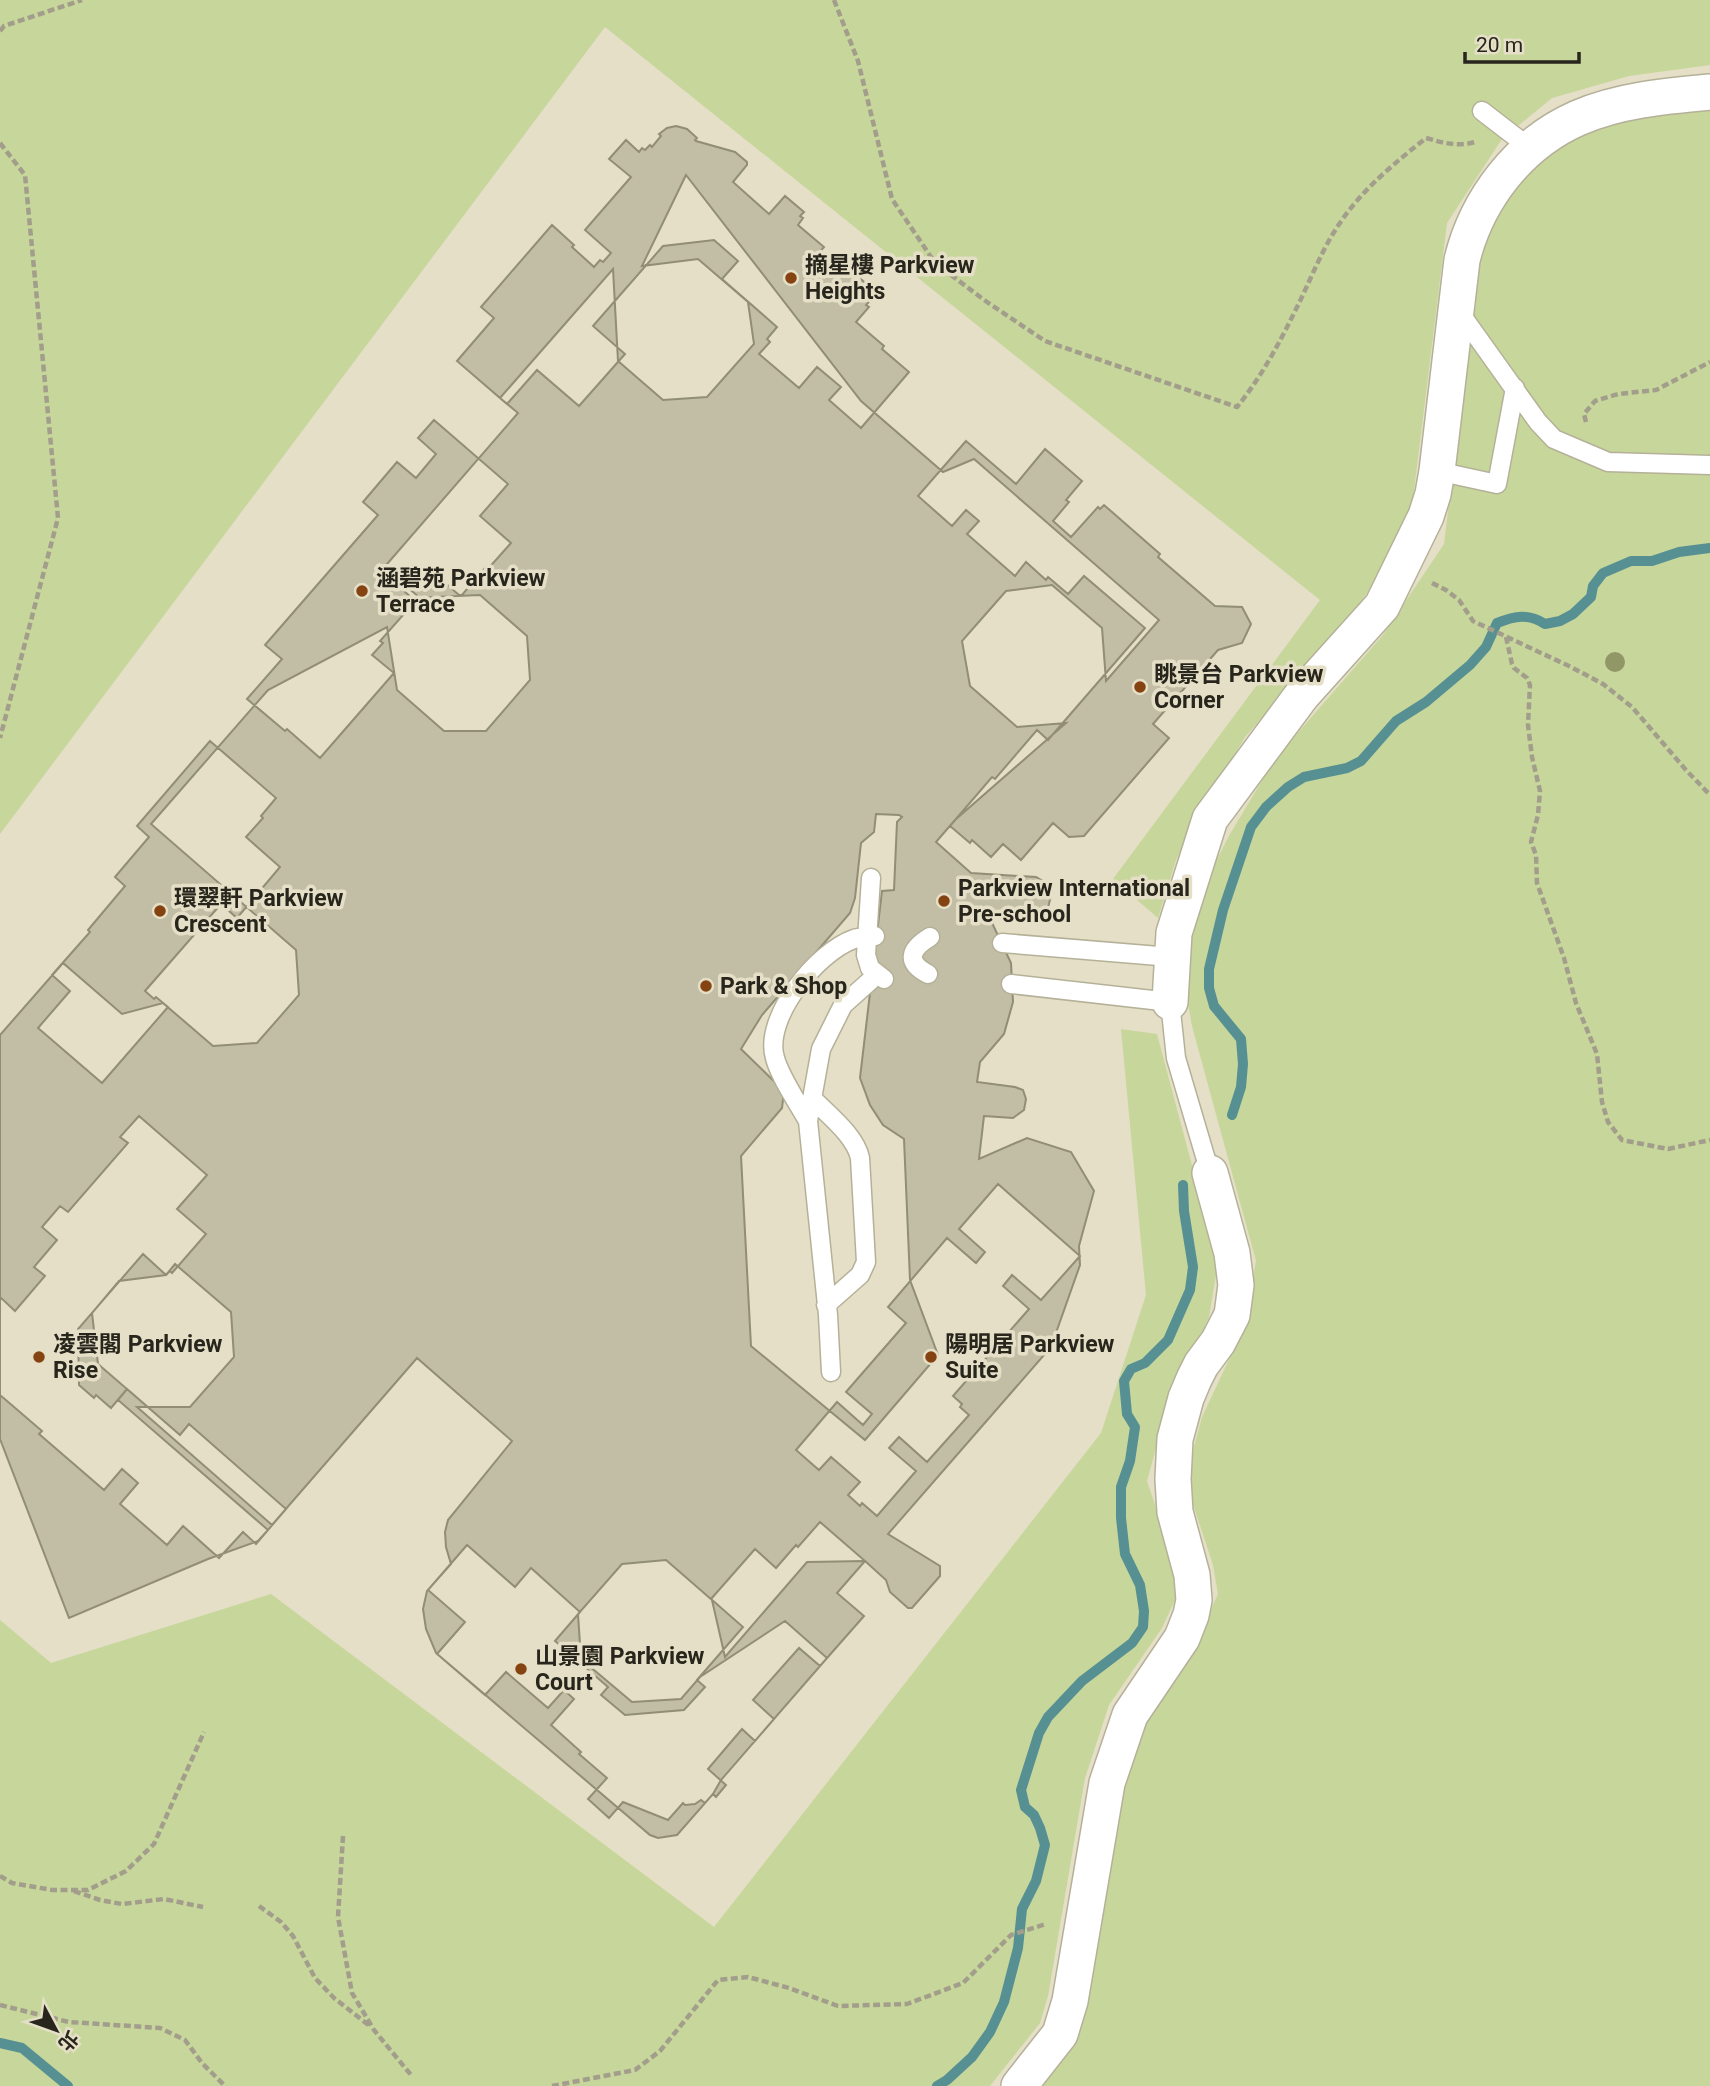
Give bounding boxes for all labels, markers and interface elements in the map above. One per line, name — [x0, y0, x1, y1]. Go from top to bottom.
scale bar — [1465, 21, 1579, 65]
text: 20 m — [1476, 33, 1523, 57]
place label: 摘星樓 Parkview Heights — [805, 252, 975, 305]
marker: 摘星樓 Parkview Heights — [783, 270, 799, 286]
place label: 涵碧苑 Parkview Terrace — [376, 565, 546, 618]
marker: 涵碧苑 Parkview Terrace — [354, 583, 370, 599]
place label: 眺景台 Parkview Corner — [1154, 661, 1324, 714]
marker: 眺景台 Parkview Corner — [1132, 679, 1148, 695]
place label: Parkview International Pre-school — [958, 875, 1190, 928]
place label: 環翠軒 Parkview Crescent — [174, 885, 344, 938]
marker: Parkview International Pre-school — [936, 893, 952, 909]
marker: 環翠軒 Parkview Crescent — [152, 903, 168, 919]
place label: Park & Shop — [720, 973, 847, 1000]
marker: Park & Shop — [698, 978, 714, 994]
place label: 凌雲閣 Parkview Rise — [53, 1331, 223, 1384]
place label: 陽明居 Parkview Suite — [945, 1331, 1115, 1384]
marker: 凌雲閣 Parkview Rise — [31, 1349, 47, 1365]
marker: 陽明居 Parkview Suite — [923, 1349, 939, 1365]
place label: 山景園 Parkview Court — [535, 1643, 705, 1696]
marker: 山景園 Parkview Court — [513, 1661, 529, 1677]
north arrow — [21, 1995, 91, 2065]
text: 北 — [54, 2026, 83, 2056]

